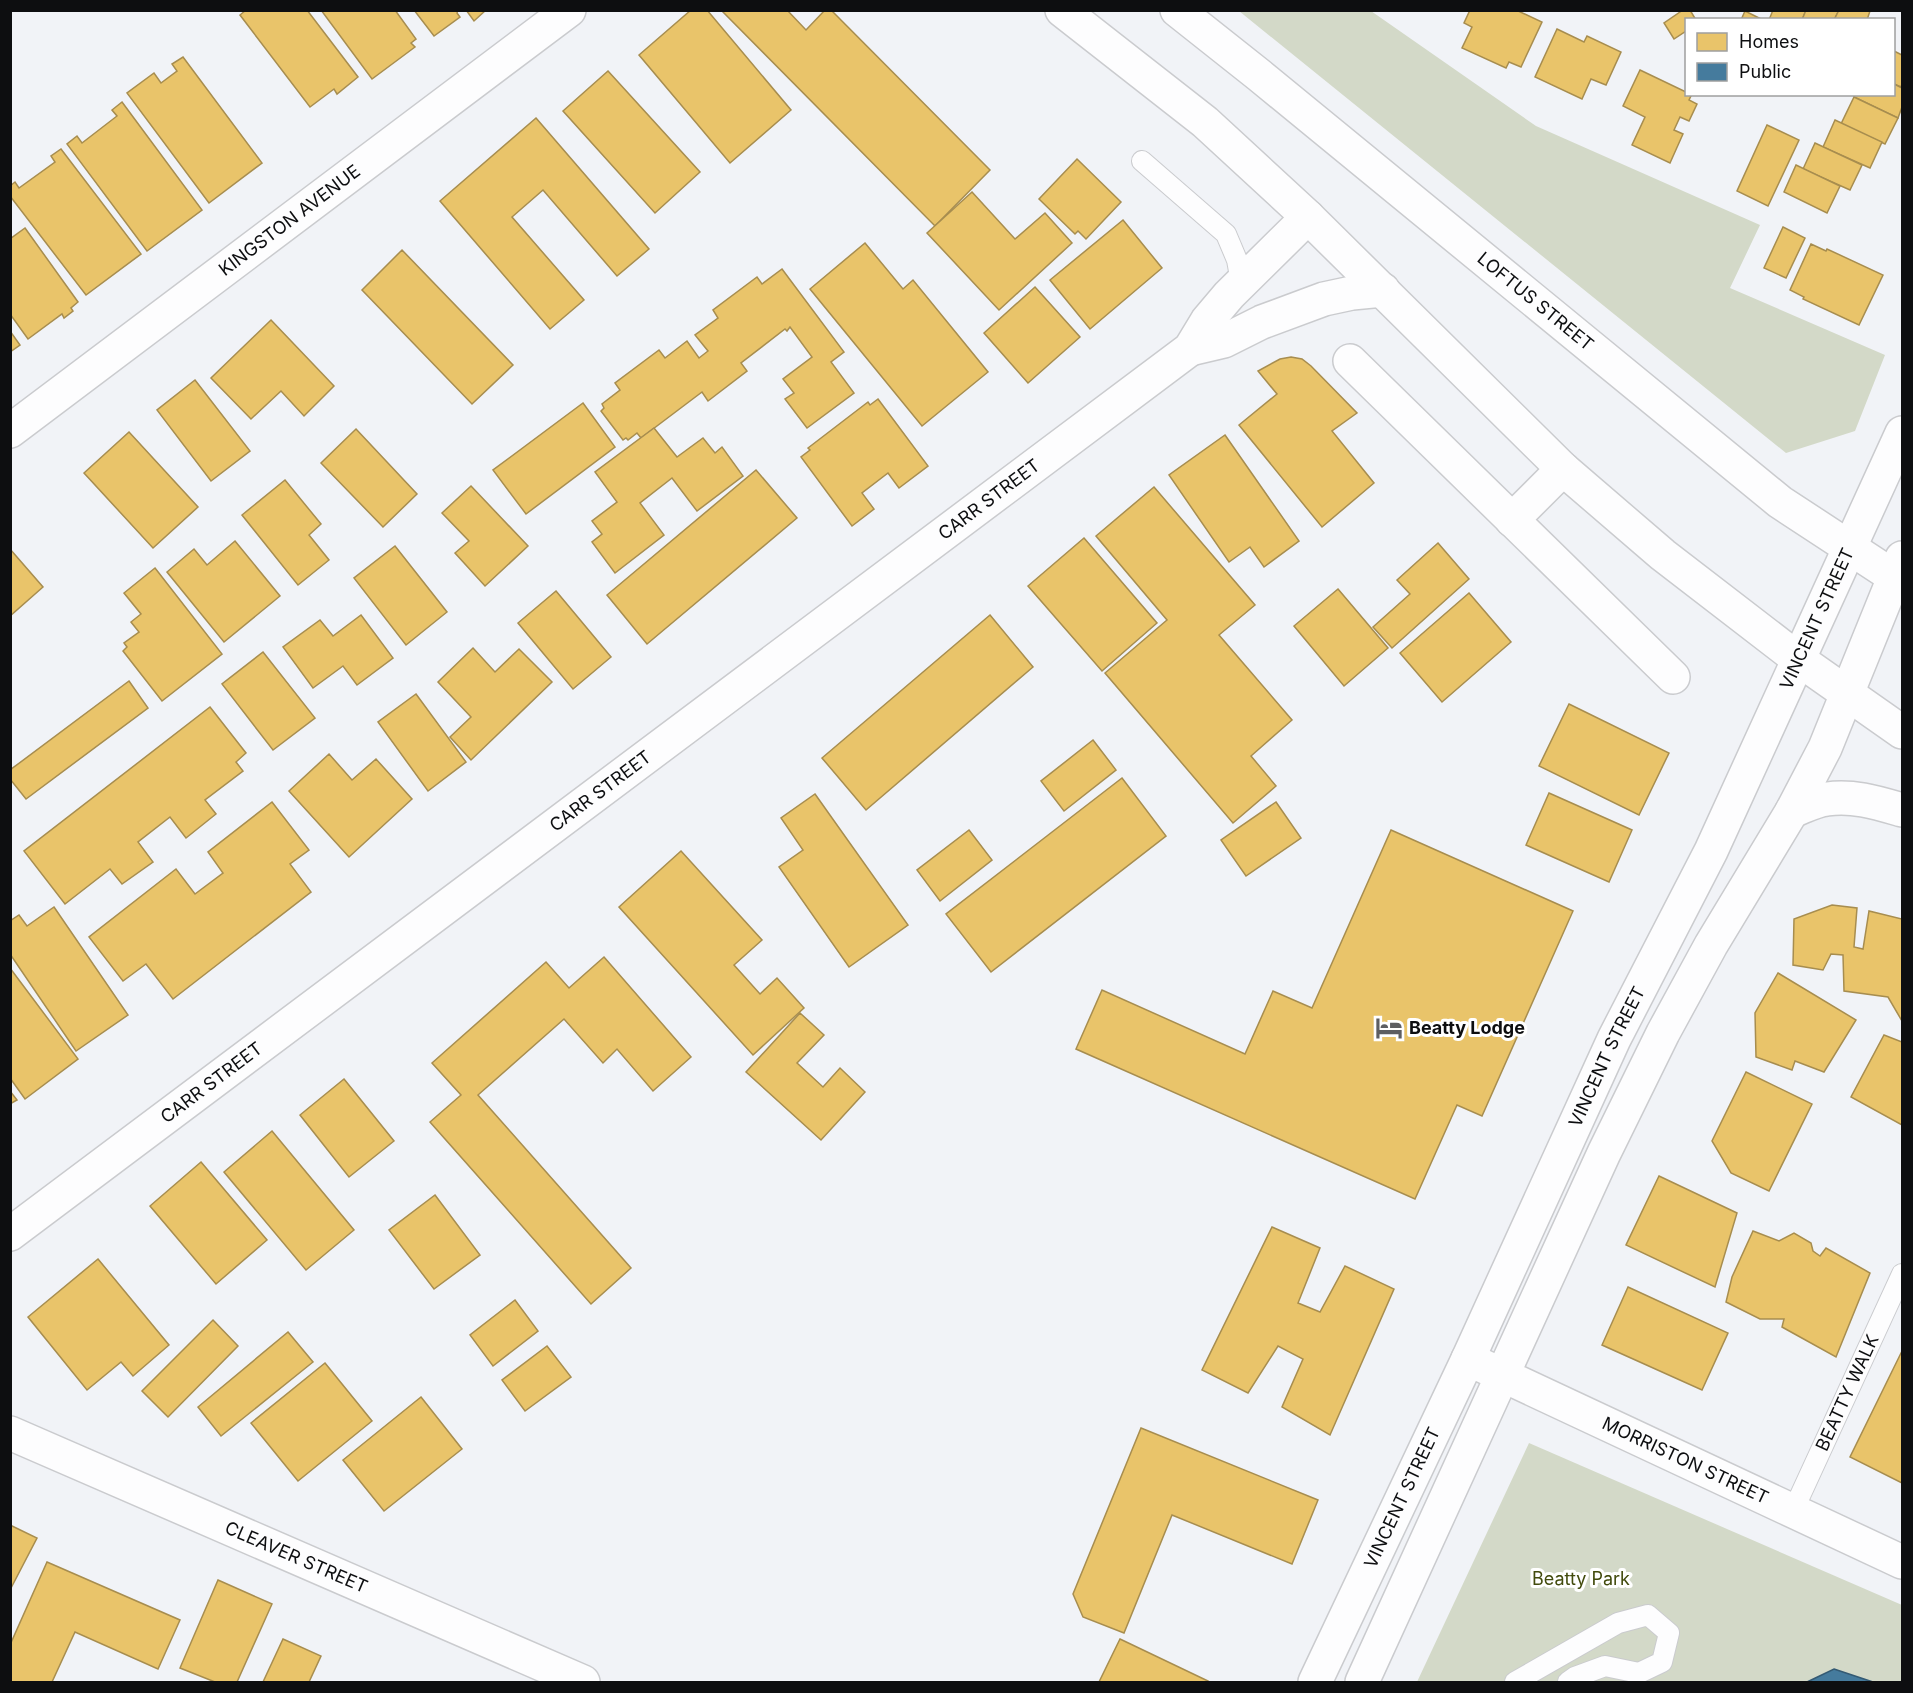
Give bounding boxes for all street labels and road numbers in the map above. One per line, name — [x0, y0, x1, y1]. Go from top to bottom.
street label: KINGSTON AVENUE — [215, 160, 364, 280]
street label: LOFTUS STREET — [1473, 247, 1598, 355]
street label: CARR STREET — [934, 454, 1044, 544]
street label: VINCENT STREET — [1775, 545, 1858, 693]
street label: CARR STREET — [545, 746, 655, 836]
street label: VINCENT STREET — [1564, 983, 1649, 1130]
street label: CARR STREET — [156, 1038, 266, 1127]
street label: BEATTY WALK — [1811, 1331, 1883, 1454]
street label: MORRISTON STREET — [1599, 1412, 1772, 1508]
street label: VINCENT STREET — [1360, 1424, 1444, 1571]
street label: CLEAVER STREET — [222, 1517, 371, 1597]

